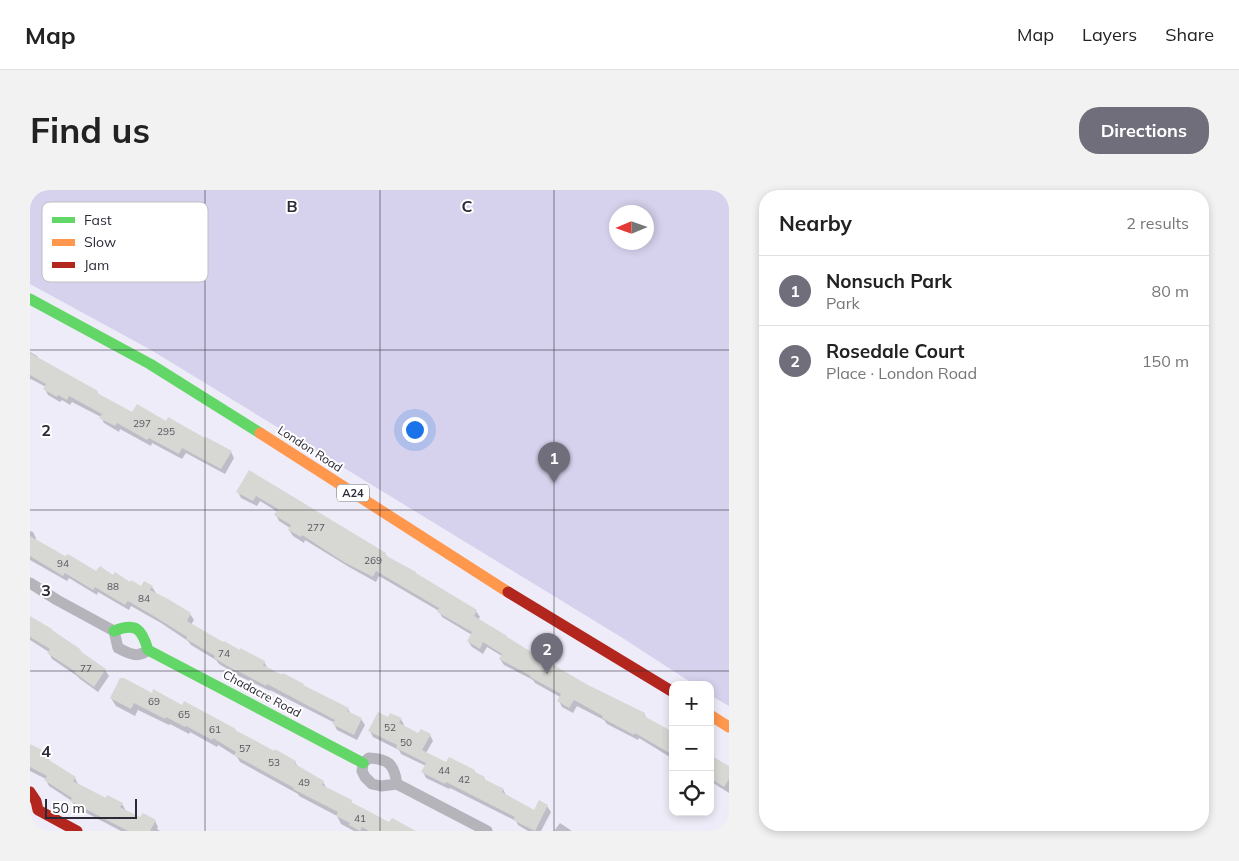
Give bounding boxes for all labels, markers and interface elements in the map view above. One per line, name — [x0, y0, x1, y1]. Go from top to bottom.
text: Map — [25, 20, 76, 50]
text: Map — [1017, 23, 1054, 46]
text: Layers — [1082, 23, 1137, 46]
text: Share — [1165, 23, 1214, 46]
button: Directions — [1079, 107, 1209, 154]
text: Find us — [30, 108, 150, 152]
text: B — [286, 196, 298, 216]
text: C — [462, 196, 473, 216]
legend — [42, 202, 208, 282]
north arrow — [609, 205, 654, 250]
text: Nearby — [779, 210, 852, 236]
text: Fast — [84, 211, 112, 229]
text: 2 results — [1126, 213, 1189, 233]
text: Slow — [84, 233, 116, 251]
text: Jam — [84, 256, 109, 274]
text: Nonsuch Park — [826, 269, 952, 293]
text: 1 — [790, 281, 800, 301]
text: 80 m — [1152, 281, 1189, 301]
text: Park — [826, 293, 860, 313]
text: Rosedale Court — [826, 339, 965, 363]
text: 2 — [790, 351, 800, 371]
text: 150 m — [1142, 351, 1189, 371]
text: Place · London Road — [826, 363, 977, 383]
house number: 297 — [133, 417, 151, 430]
your location — [402, 417, 428, 443]
text: 2 — [41, 420, 51, 440]
street label: London Road — [275, 422, 345, 475]
house number: 295 — [157, 425, 175, 438]
pin: 1 — [538, 442, 570, 483]
road number: A24 — [337, 484, 369, 502]
house number: 277 — [307, 521, 325, 534]
house number: 269 — [364, 554, 382, 567]
house number: 94 — [57, 557, 69, 570]
text: 3 — [41, 580, 51, 600]
house number: 88 — [107, 580, 119, 593]
house number: 84 — [138, 592, 150, 605]
pin: 2 — [531, 633, 563, 674]
house number: 74 — [218, 647, 230, 660]
house number: 77 — [80, 662, 92, 675]
street label: Chadacre Road — [221, 667, 304, 720]
map controls — [669, 681, 714, 816]
button: + — [669, 681, 714, 726]
house number: 69 — [148, 695, 160, 708]
house number: 65 — [178, 708, 190, 721]
house number: 52 — [384, 721, 396, 734]
house number: 61 — [209, 723, 221, 736]
button: − — [669, 726, 714, 771]
house number: 50 — [400, 736, 412, 749]
text: 4 — [41, 741, 51, 761]
house number: 57 — [239, 742, 251, 755]
house number: 53 — [268, 756, 280, 769]
house number: 44 — [438, 764, 450, 777]
button: locate — [669, 771, 714, 816]
house number: 42 — [458, 773, 470, 786]
house number: 49 — [298, 776, 310, 789]
scale bar — [45, 796, 138, 819]
text: 50 m — [52, 799, 85, 817]
house number: 41 — [354, 812, 366, 825]

